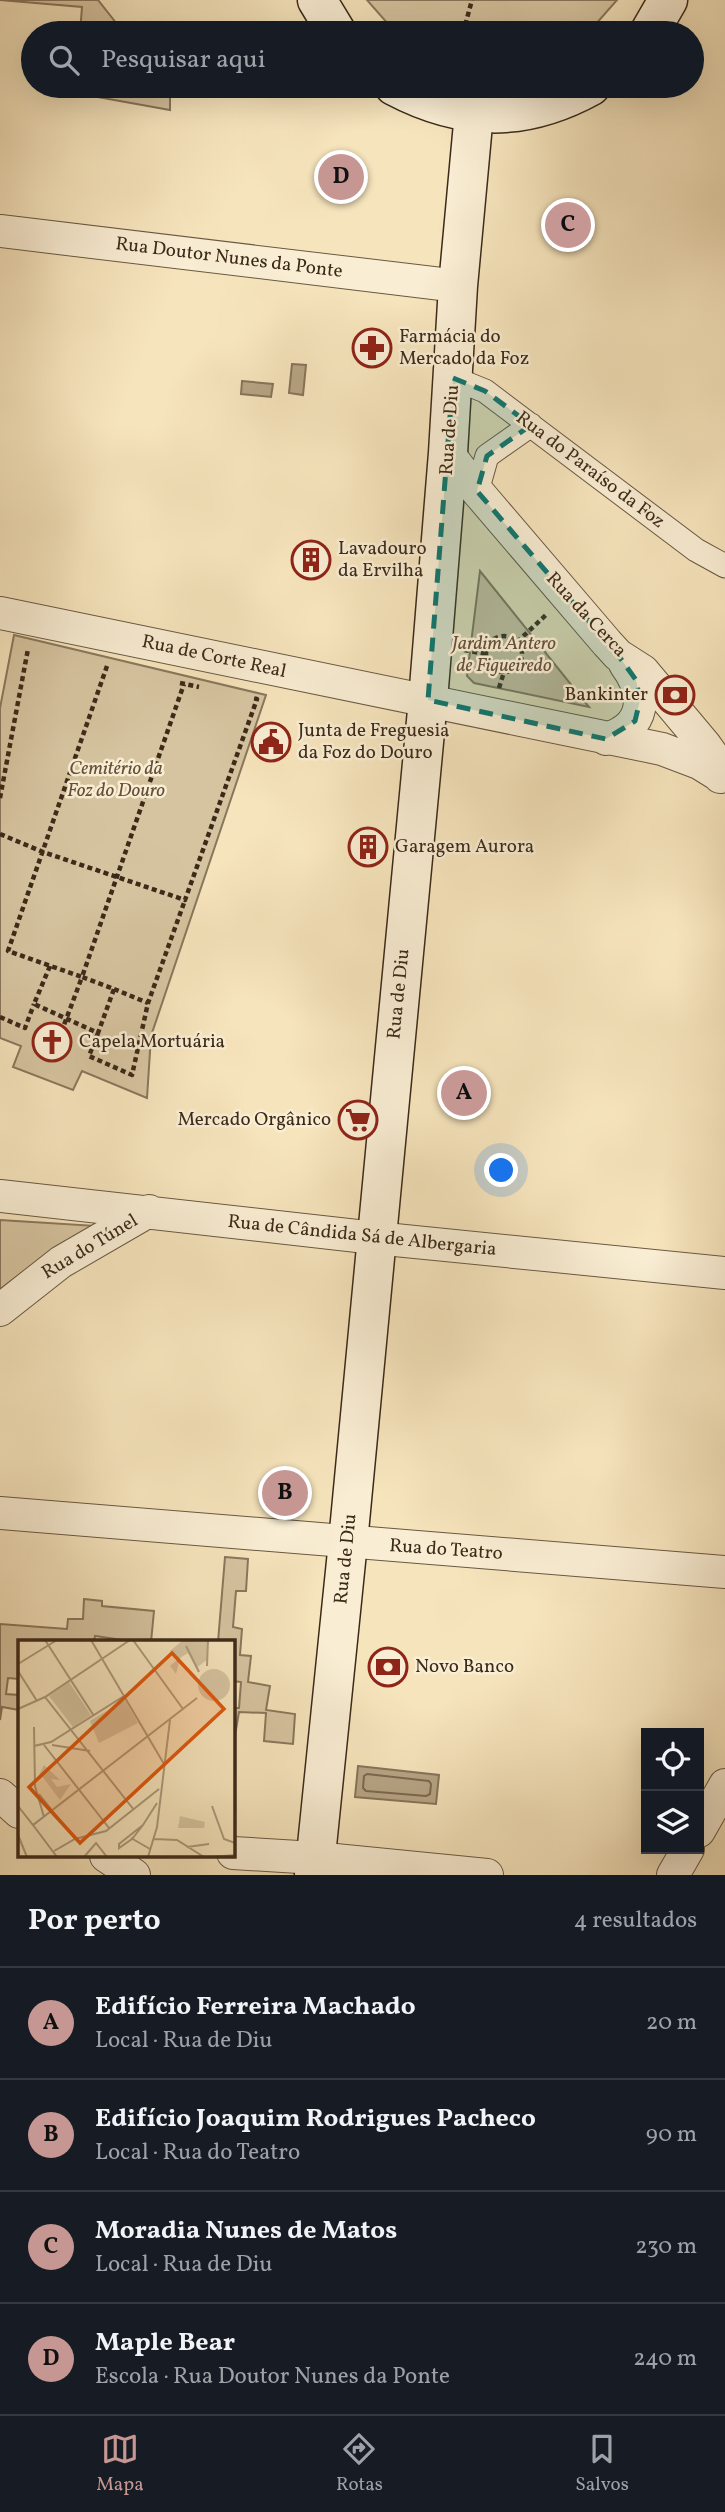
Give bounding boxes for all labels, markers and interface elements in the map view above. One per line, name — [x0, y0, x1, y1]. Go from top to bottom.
search box — [21, 21, 704, 98]
icon: search — [45, 41, 83, 79]
text: Pesquisar aqui — [101, 42, 266, 78]
pin: D — [318, 151, 364, 203]
pin: C — [545, 199, 591, 251]
street label: Rua Doutor Nunes da Ponte — [114, 231, 344, 285]
place label: Farmácia do Mercado da Foz — [399, 324, 529, 372]
pharmacy icon: Farmácia do Mercado da Foz — [351, 327, 393, 369]
street label: Rua de Diu — [434, 384, 466, 476]
street label: Rua do Paraíso da Foz — [510, 405, 670, 535]
place label: Lavadouro da Ervilha — [338, 536, 427, 584]
building icon: Lavadouro da Ervilha — [290, 539, 332, 581]
street label: Rua da Cerca — [540, 567, 632, 663]
street label: Rua de Corte Real — [139, 629, 289, 685]
park label: Jardim Antero de Figueiredo — [450, 631, 556, 679]
bank icon: Bankinter — [654, 674, 696, 716]
place label: Bankinter — [564, 682, 648, 708]
place label: Junta de Freguesia da Foz do Douro — [298, 718, 450, 766]
public building icon: Junta de Freguesia da Foz do Douro — [250, 721, 292, 763]
park label: Cemitério da Foz do Douro — [67, 756, 165, 804]
building icon: Garagem Aurora — [347, 826, 389, 868]
place label: Garagem Aurora — [395, 834, 534, 860]
street label: Rua de Diu — [381, 947, 417, 1041]
church icon: Capela Mortuária — [31, 1021, 73, 1063]
place label: Capela Mortuária — [79, 1029, 225, 1055]
pin: A — [441, 1067, 487, 1119]
supermarket icon: Mercado Orgânico — [337, 1099, 379, 1141]
place label: Mercado Orgânico — [177, 1107, 331, 1133]
your location — [484, 1153, 518, 1187]
street label: Rua do Túnel — [37, 1208, 143, 1286]
street label: Rua de Cândida Sá de Albergaria — [226, 1209, 498, 1263]
pin: B — [262, 1467, 308, 1519]
street label: Rua de Diu — [328, 1512, 364, 1606]
street label: Rua do Teatro — [388, 1533, 504, 1567]
inset map — [18, 1640, 234, 1857]
bank icon: Novo Banco — [367, 1646, 409, 1688]
place label: Novo Banco — [415, 1654, 514, 1680]
map controls — [641, 1728, 704, 1854]
button: locate — [641, 1728, 704, 1791]
button: layers — [641, 1791, 704, 1854]
text: Por perto — [28, 1900, 161, 1942]
text: 4 resultados — [574, 1905, 697, 1937]
text: Edifício Ferreira Machado — [95, 1989, 416, 2025]
text: A — [43, 2007, 59, 2039]
text: 20 m — [646, 2007, 697, 2039]
text: Local · Rua de Diu — [95, 2025, 272, 2057]
text: Edifício Joaquim Rodrigues Pacheco — [95, 2101, 536, 2137]
text: B — [43, 2119, 59, 2151]
text: 90 m — [646, 2119, 697, 2151]
text: Local · Rua do Teatro — [95, 2137, 300, 2169]
text: Moradia Nunes de Matos — [95, 2213, 397, 2249]
text: C — [44, 2231, 58, 2263]
text: 230 m — [635, 2231, 697, 2263]
text: Local · Rua de Diu — [95, 2249, 272, 2281]
text: Maple Bear — [95, 2325, 235, 2361]
text: D — [43, 2343, 59, 2375]
text: 240 m — [633, 2343, 697, 2375]
text: Escola · Rua Doutor Nunes da Ponte — [95, 2361, 450, 2393]
tab: Mapa — [96, 2430, 144, 2498]
tab: Rotas — [336, 2430, 383, 2498]
tab: Salvos — [575, 2430, 629, 2498]

